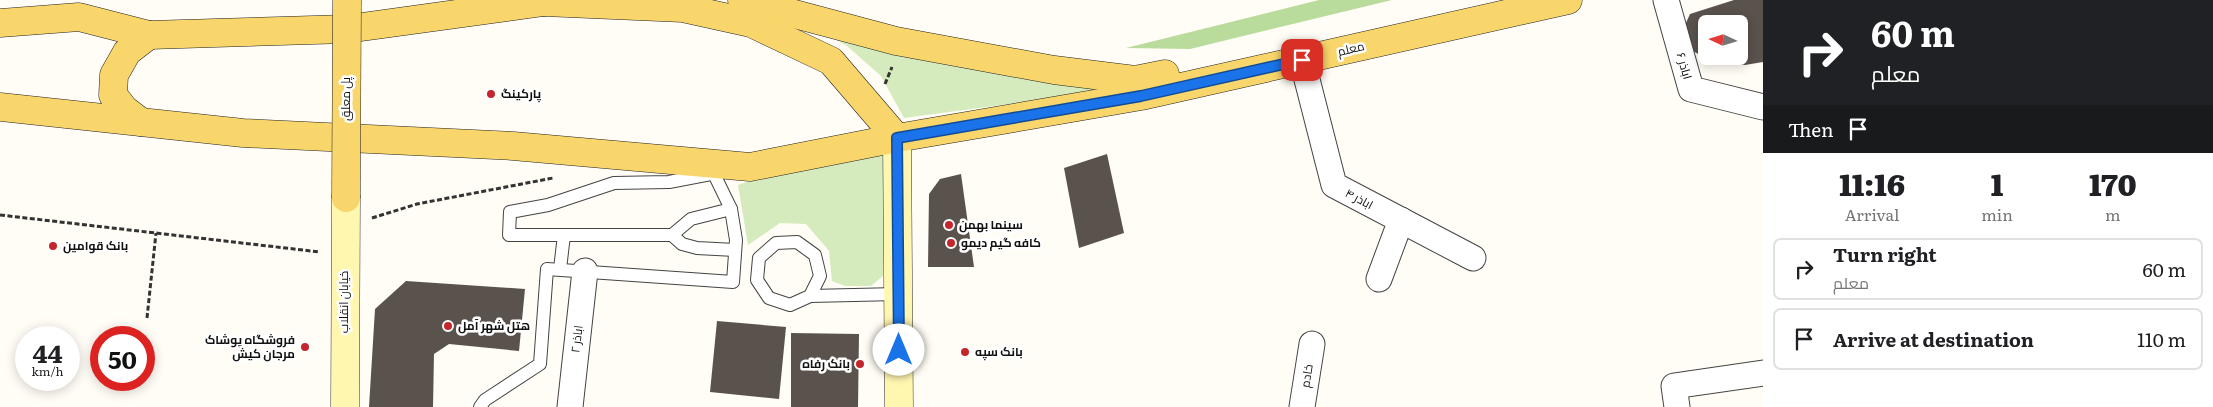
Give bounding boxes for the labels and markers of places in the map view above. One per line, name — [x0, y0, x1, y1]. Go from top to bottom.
pin — [1281, 39, 1323, 81]
place label: پارکینگ — [501, 84, 542, 103]
marker: پارکینگ — [485, 88, 497, 100]
place label: سینما بهمن — [959, 215, 1023, 233]
marker: سینما بهمن — [943, 219, 955, 231]
place label: کافه گیم دیمو — [961, 233, 1041, 251]
place label: بانک قوامین — [63, 236, 128, 254]
marker: کافه گیم دیمو — [945, 237, 957, 249]
marker: بانک قوامین — [47, 240, 59, 252]
place label: هتل شهر آمل — [458, 316, 530, 334]
marker: هتل شهر آمل — [442, 320, 454, 332]
place label: فروشگاه پوشاک مرجان کیش — [205, 330, 295, 362]
marker: فروشگاه پوشاک مرجان کیش — [299, 341, 311, 353]
place label: بانک سپه — [975, 342, 1023, 361]
marker: بانک سپه — [959, 346, 971, 358]
place label: بانک رفاه — [802, 354, 850, 372]
marker: بانک رفاه — [854, 358, 866, 370]

